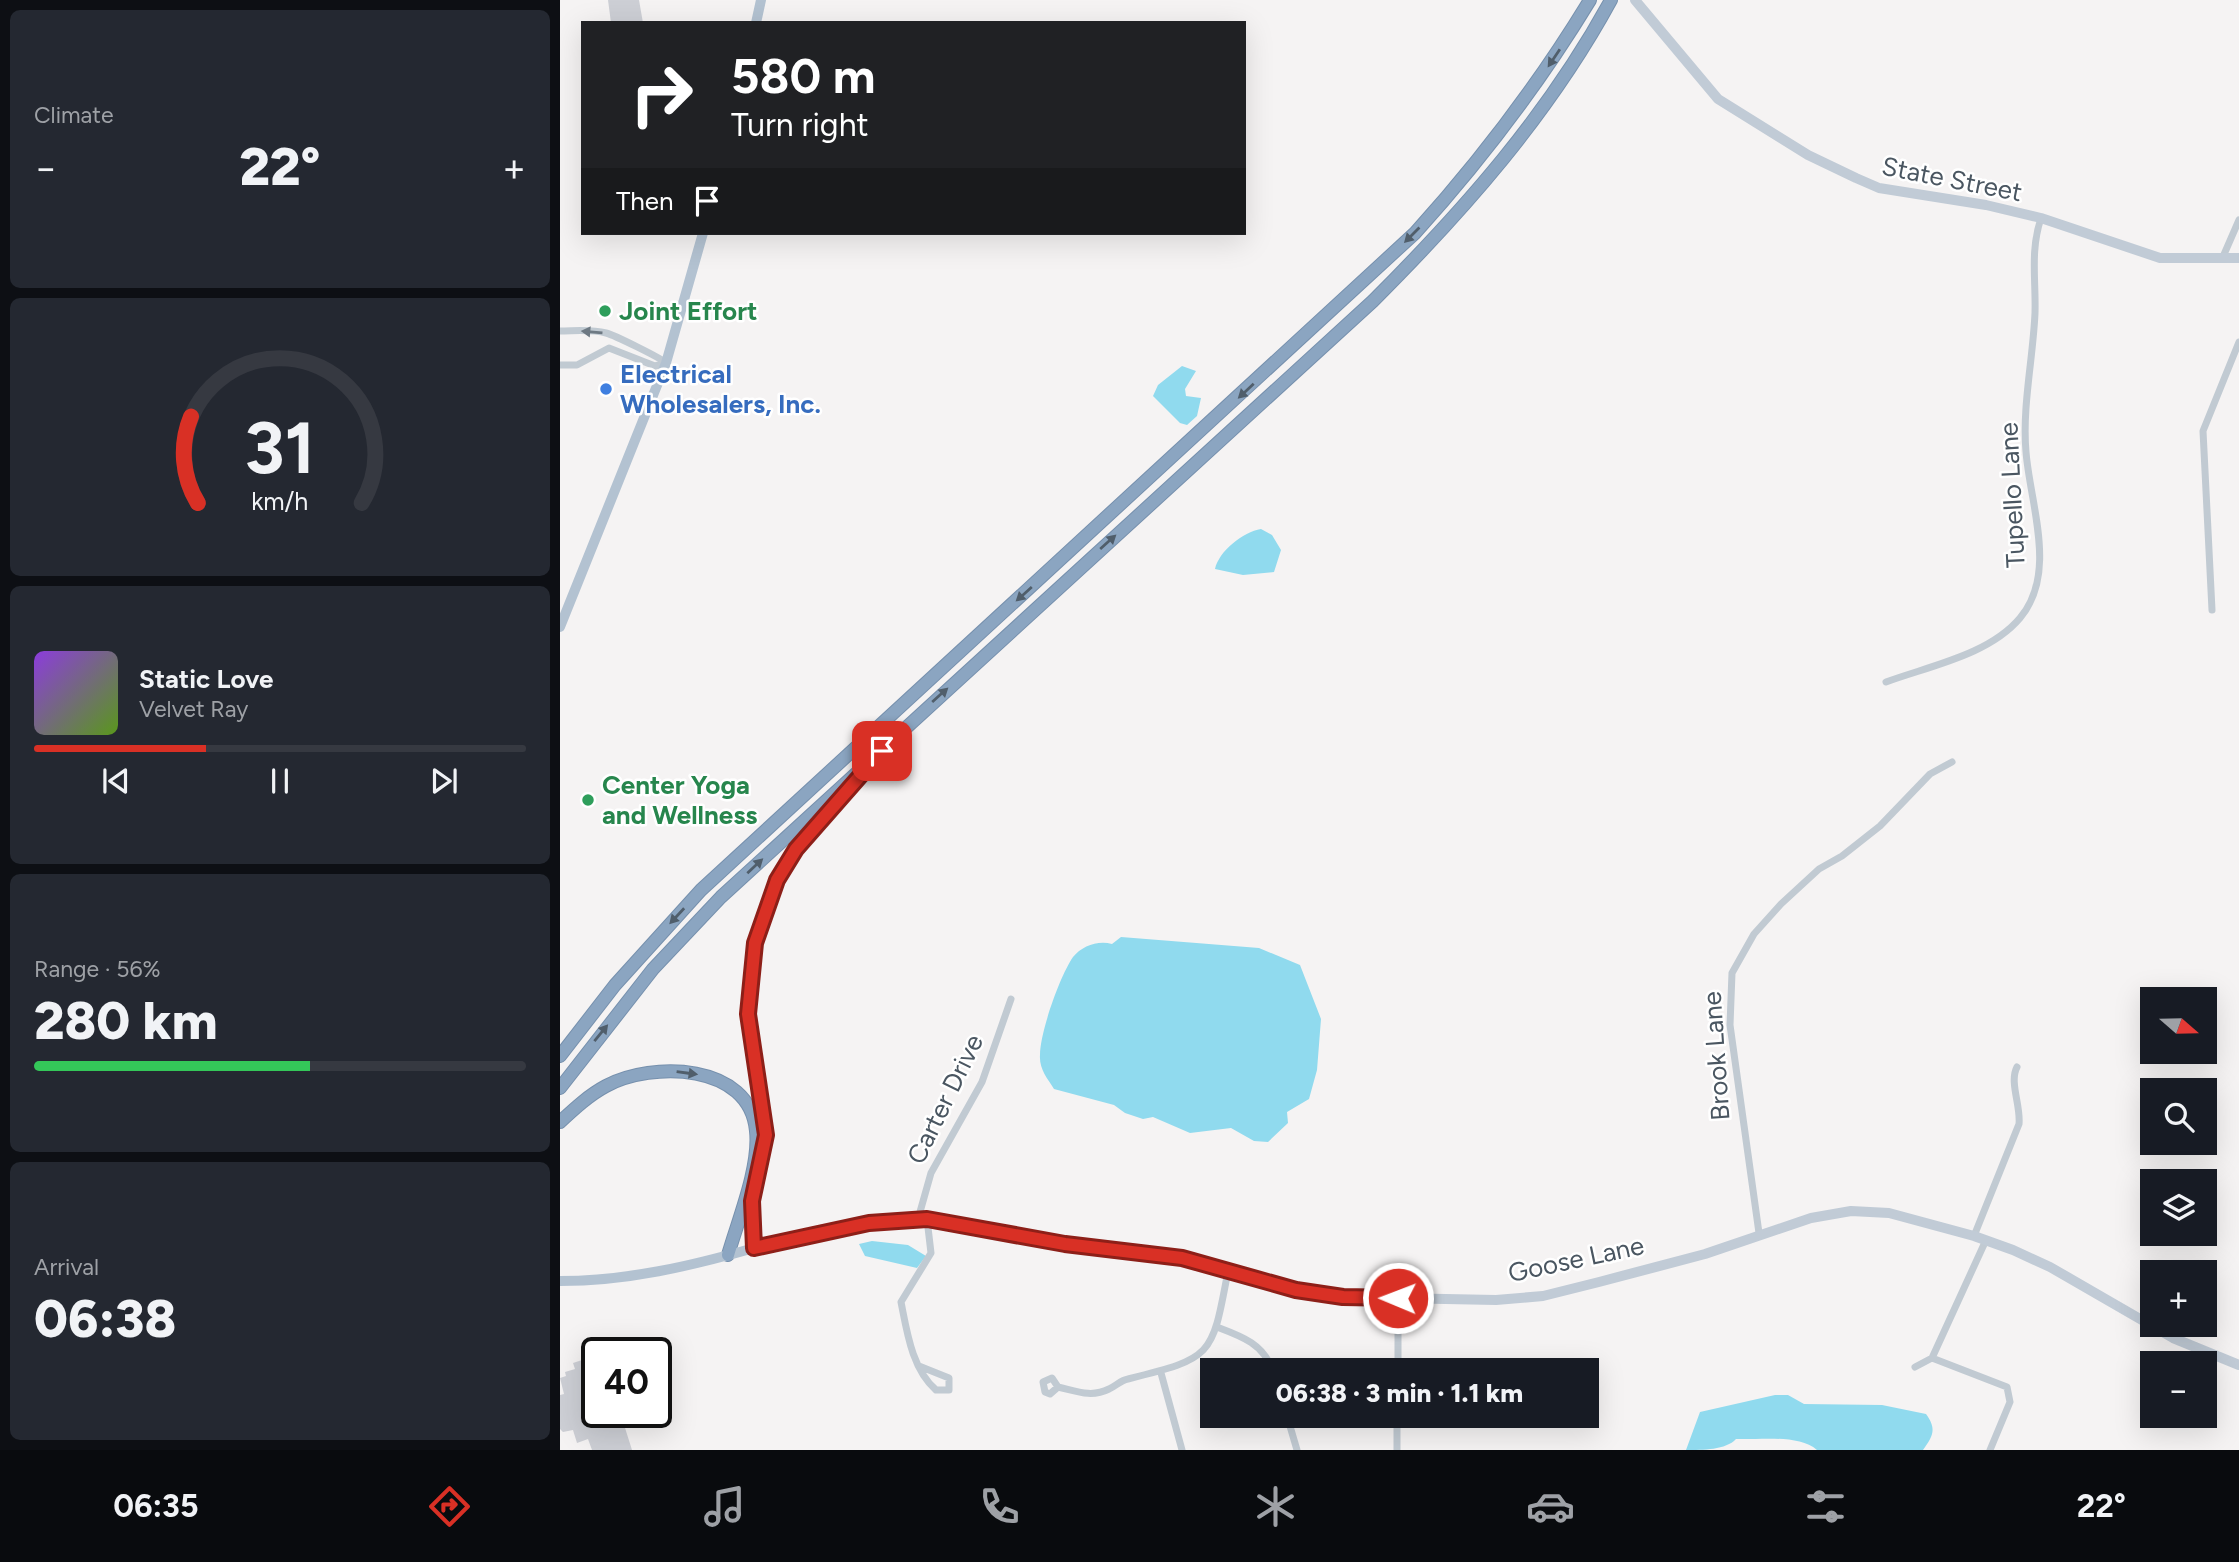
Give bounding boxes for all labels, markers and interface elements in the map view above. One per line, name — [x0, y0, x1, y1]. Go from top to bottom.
text: 580 m — [731, 46, 876, 105]
icon: right — [616, 49, 707, 140]
one-way arrow — [1547, 49, 1561, 67]
text: Climate — [34, 101, 113, 129]
text: Turn right — [731, 106, 869, 144]
text: 22° — [239, 136, 321, 198]
text: − — [34, 145, 58, 191]
text: + — [502, 145, 526, 191]
street label: State Street — [1879, 150, 2025, 208]
icon: arrive — [688, 182, 726, 220]
text: Then — [616, 185, 674, 217]
one-way arrow — [1404, 227, 1421, 243]
place label: Joint Effort — [619, 295, 758, 327]
marker: Joint Effort — [597, 303, 613, 319]
one-way arrow — [581, 326, 603, 337]
place label: Electrical Wholesalers, Inc. — [620, 358, 821, 420]
marker: Electrical Wholesalers, Inc. — [598, 381, 614, 397]
one-way arrow — [1238, 382, 1255, 398]
text: 31 — [244, 404, 316, 491]
street label: Tupello Lane — [1992, 421, 2032, 569]
text: km/h — [251, 486, 309, 516]
one-way arrow — [1100, 535, 1117, 550]
one-way arrow — [1016, 586, 1033, 602]
text: Static Love — [139, 663, 273, 695]
one-way arrow — [931, 687, 949, 703]
text: Velvet Ray — [139, 695, 248, 723]
pin — [852, 721, 912, 781]
icon: arrive — [863, 732, 901, 770]
icon: previous — [97, 762, 135, 800]
icon: pause — [261, 762, 299, 800]
icon: next — [425, 762, 463, 800]
place label: Center Yoga and Wellness — [602, 769, 757, 831]
marker: Center Yoga and Wellness — [580, 792, 596, 808]
one-way arrow — [746, 858, 764, 874]
one-way arrow — [669, 907, 685, 924]
text: Range · 56% — [34, 955, 161, 983]
north arrow — [2140, 987, 2217, 1064]
map controls — [2140, 987, 2217, 1428]
text: 280 km — [34, 990, 217, 1052]
street label: Brook Lane — [1696, 990, 1736, 1122]
one-way arrow — [593, 1025, 608, 1042]
street label: Carter Drive — [900, 1029, 990, 1169]
one-way arrow — [676, 1068, 698, 1079]
button: search — [2140, 1078, 2217, 1155]
button: layers — [2140, 1169, 2217, 1246]
street label: Goose Lane — [1505, 1229, 1647, 1289]
text: Arrival — [34, 1253, 99, 1281]
button: + — [2140, 1260, 2217, 1337]
position arrow — [1361, 1261, 1435, 1335]
text: 06:38 — [34, 1288, 176, 1350]
speed limit sign: 40 — [581, 1337, 672, 1428]
button: − — [2140, 1351, 2217, 1428]
text: 06:38 · 3 min · 1.1 km — [1276, 1377, 1523, 1409]
icon: directions — [425, 1482, 474, 1531]
icon: music — [700, 1482, 749, 1531]
icon: phone — [975, 1482, 1024, 1531]
icon: climate — [1251, 1482, 1300, 1531]
icon: car — [1526, 1482, 1575, 1531]
icon: filters — [1801, 1482, 1850, 1531]
text: 06:35 — [113, 1487, 198, 1525]
text: 22° — [2077, 1487, 2126, 1525]

